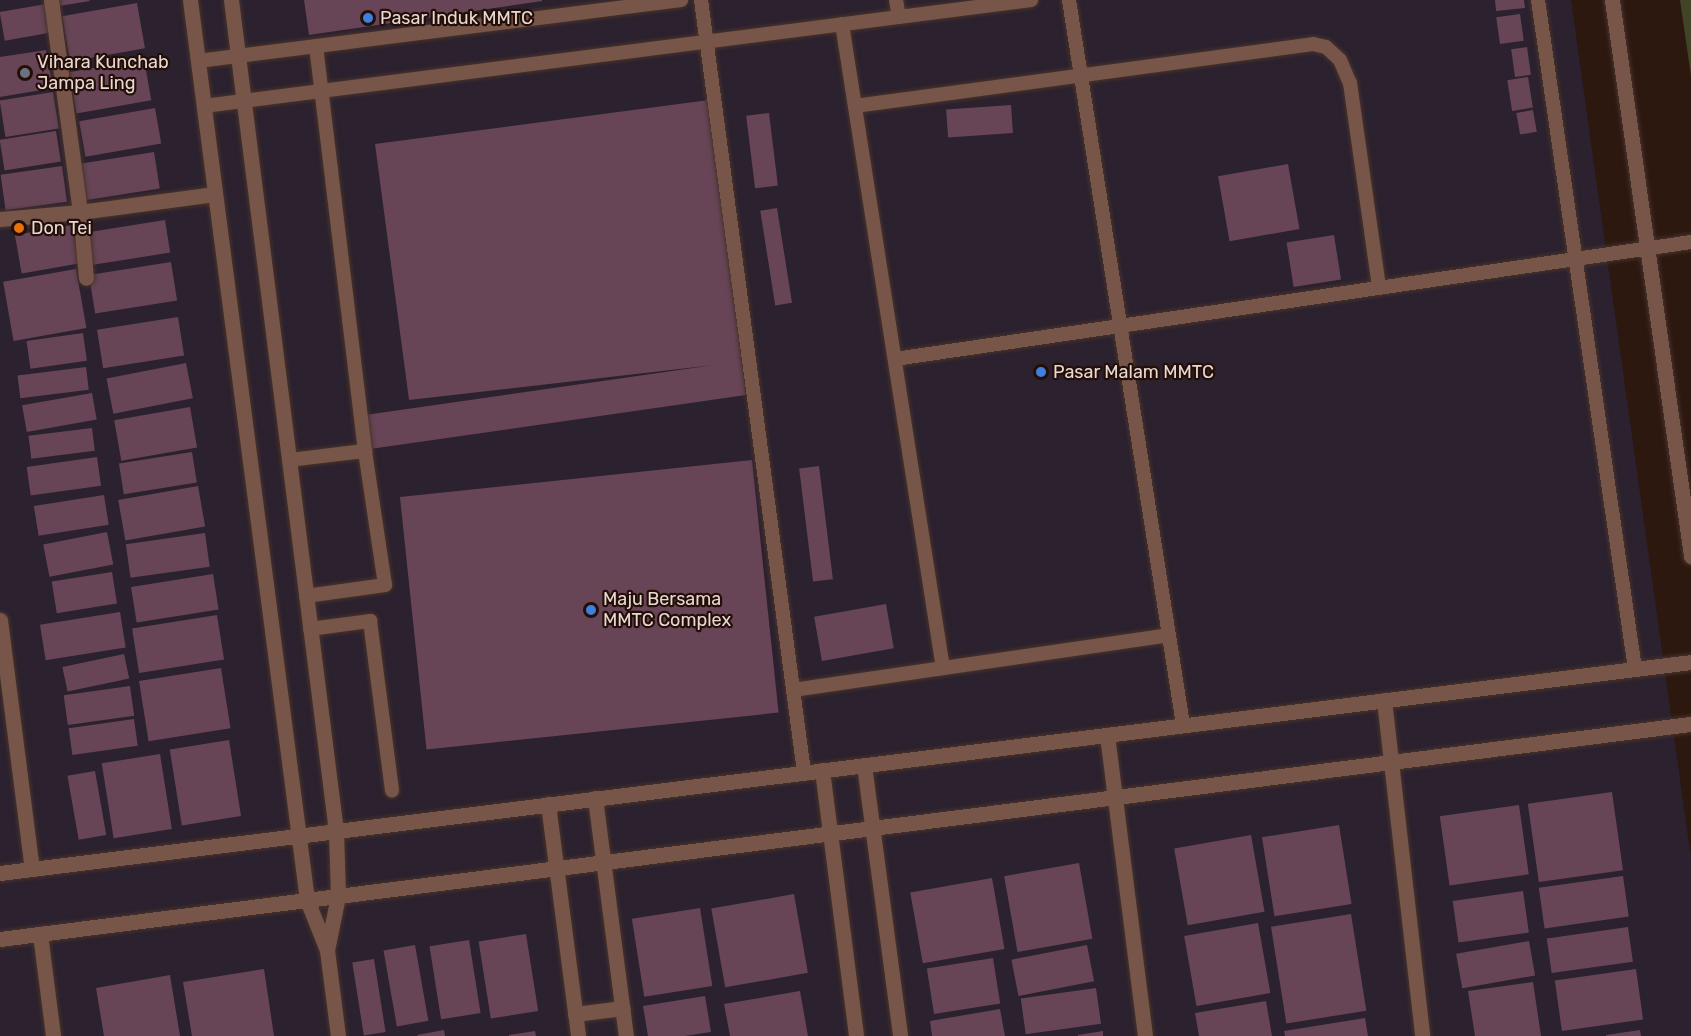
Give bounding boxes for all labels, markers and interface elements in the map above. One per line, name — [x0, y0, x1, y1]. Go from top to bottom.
place label: Pasar Induk MMTC — [380, 7, 533, 29]
marker: Pasar Induk MMTC — [361, 11, 375, 25]
place label: Vihara Kunchab Jampa Ling — [37, 52, 169, 94]
marker: Vihara Kunchab Jampa Ling — [18, 66, 32, 80]
place label: Don Tei — [31, 217, 92, 239]
marker: Don Tei — [12, 221, 26, 235]
place label: Pasar Malam MMTC — [1053, 361, 1214, 383]
marker: Pasar Malam MMTC — [1034, 365, 1048, 379]
place label: Maju Bersama MMTC Complex — [603, 589, 731, 632]
marker: Maju Bersama MMTC Complex — [584, 603, 598, 617]

